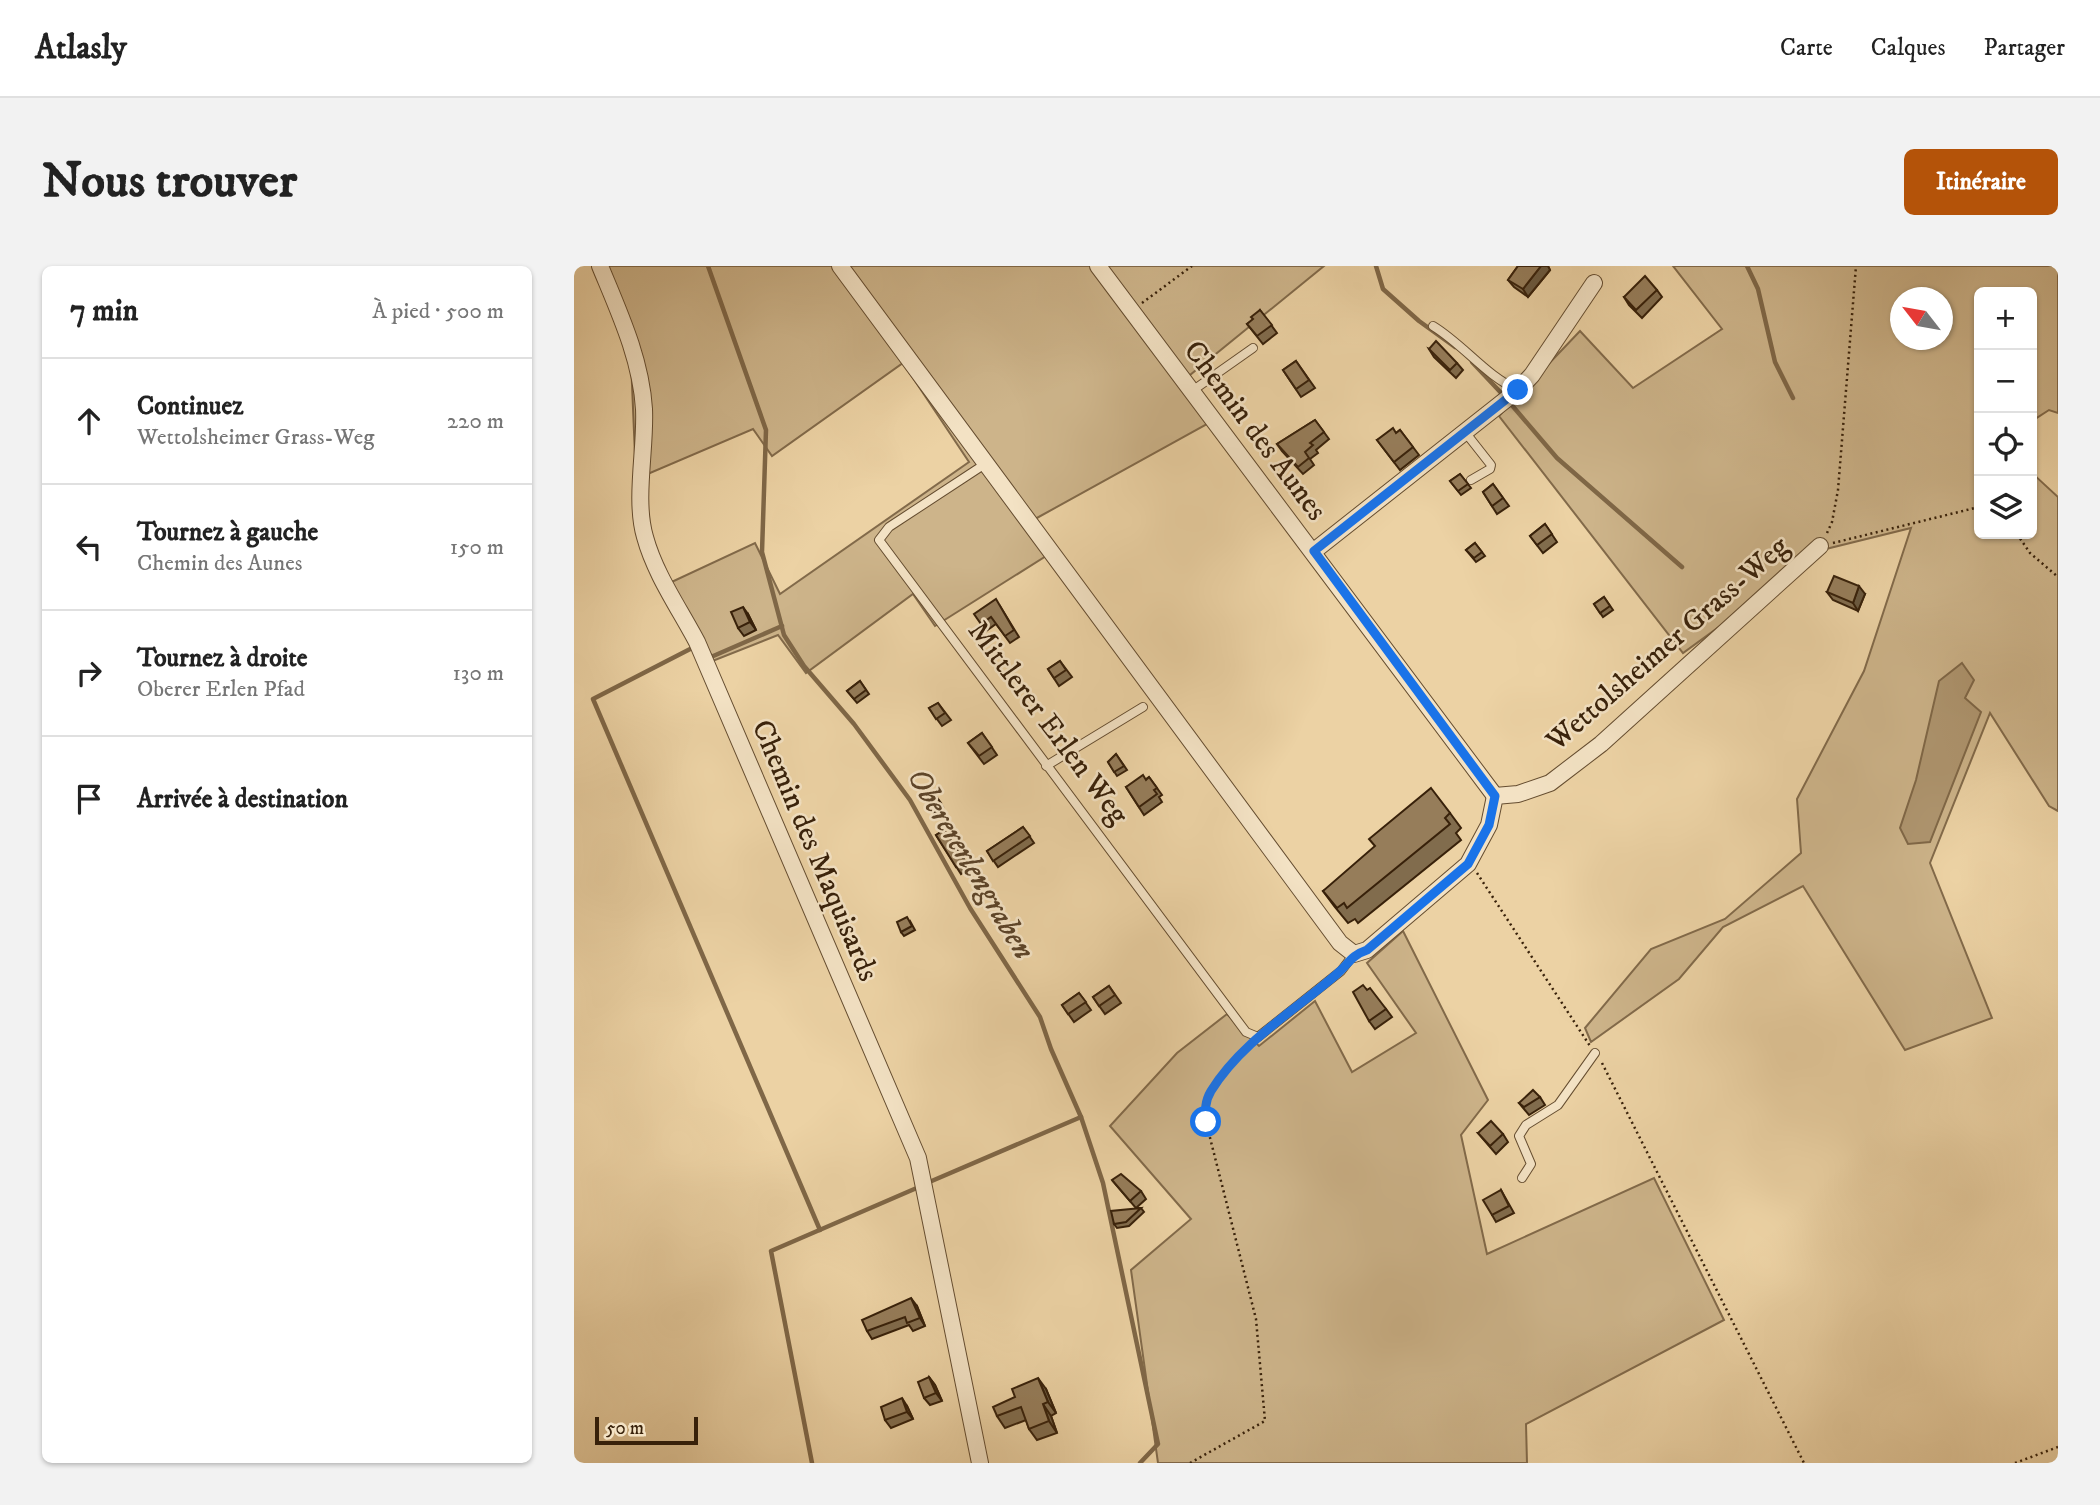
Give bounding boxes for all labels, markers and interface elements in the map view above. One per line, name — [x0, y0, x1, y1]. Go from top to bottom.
text: Atlasly — [35, 28, 127, 69]
text: Carte — [1780, 33, 1833, 63]
text: Calques — [1871, 33, 1946, 63]
text: Partager — [1984, 33, 2065, 63]
button: Itinéraire — [1904, 149, 2058, 215]
text: Nous trouver — [42, 151, 297, 213]
north arrow — [1890, 287, 1953, 350]
map controls — [1974, 287, 2037, 539]
button: + — [1974, 287, 2037, 350]
text: 7 min — [70, 293, 138, 330]
text: À pied · 500 m — [372, 297, 504, 326]
street label: Chemin des Aunes — [1175, 334, 1335, 528]
button: − — [1974, 350, 2037, 413]
route end — [1502, 374, 1533, 405]
text: Continuez — [137, 390, 243, 423]
icon: ahead — [70, 402, 108, 440]
text: 220 m — [447, 407, 504, 436]
button: locate — [1974, 413, 2037, 476]
text: Wettolsheimer Grass-Weg — [137, 423, 374, 452]
button: layers — [1974, 476, 2037, 539]
text: Tournez à gauche — [137, 516, 318, 549]
icon: left — [70, 528, 108, 566]
street label: Wettolsheimer Grass-Weg — [1538, 528, 1797, 760]
text: 150 m — [450, 533, 504, 562]
text: Chemin des Aunes — [137, 549, 302, 578]
street label: Mittlerer Erlen Weg — [959, 614, 1137, 832]
text: Tournez à droite — [137, 642, 308, 675]
icon: right — [70, 654, 108, 692]
text: 130 m — [452, 659, 504, 688]
text: Oberer Erlen Pfad — [137, 675, 305, 704]
street label: Chemin des Maquisards — [743, 714, 886, 987]
water label: Oberererlengraben — [897, 761, 1043, 967]
icon: arrive — [70, 780, 108, 818]
text: Arrivée à destination — [137, 783, 348, 816]
route start — [1190, 1106, 1221, 1137]
scale bar — [595, 1414, 698, 1446]
text: 50 m — [606, 1417, 644, 1440]

